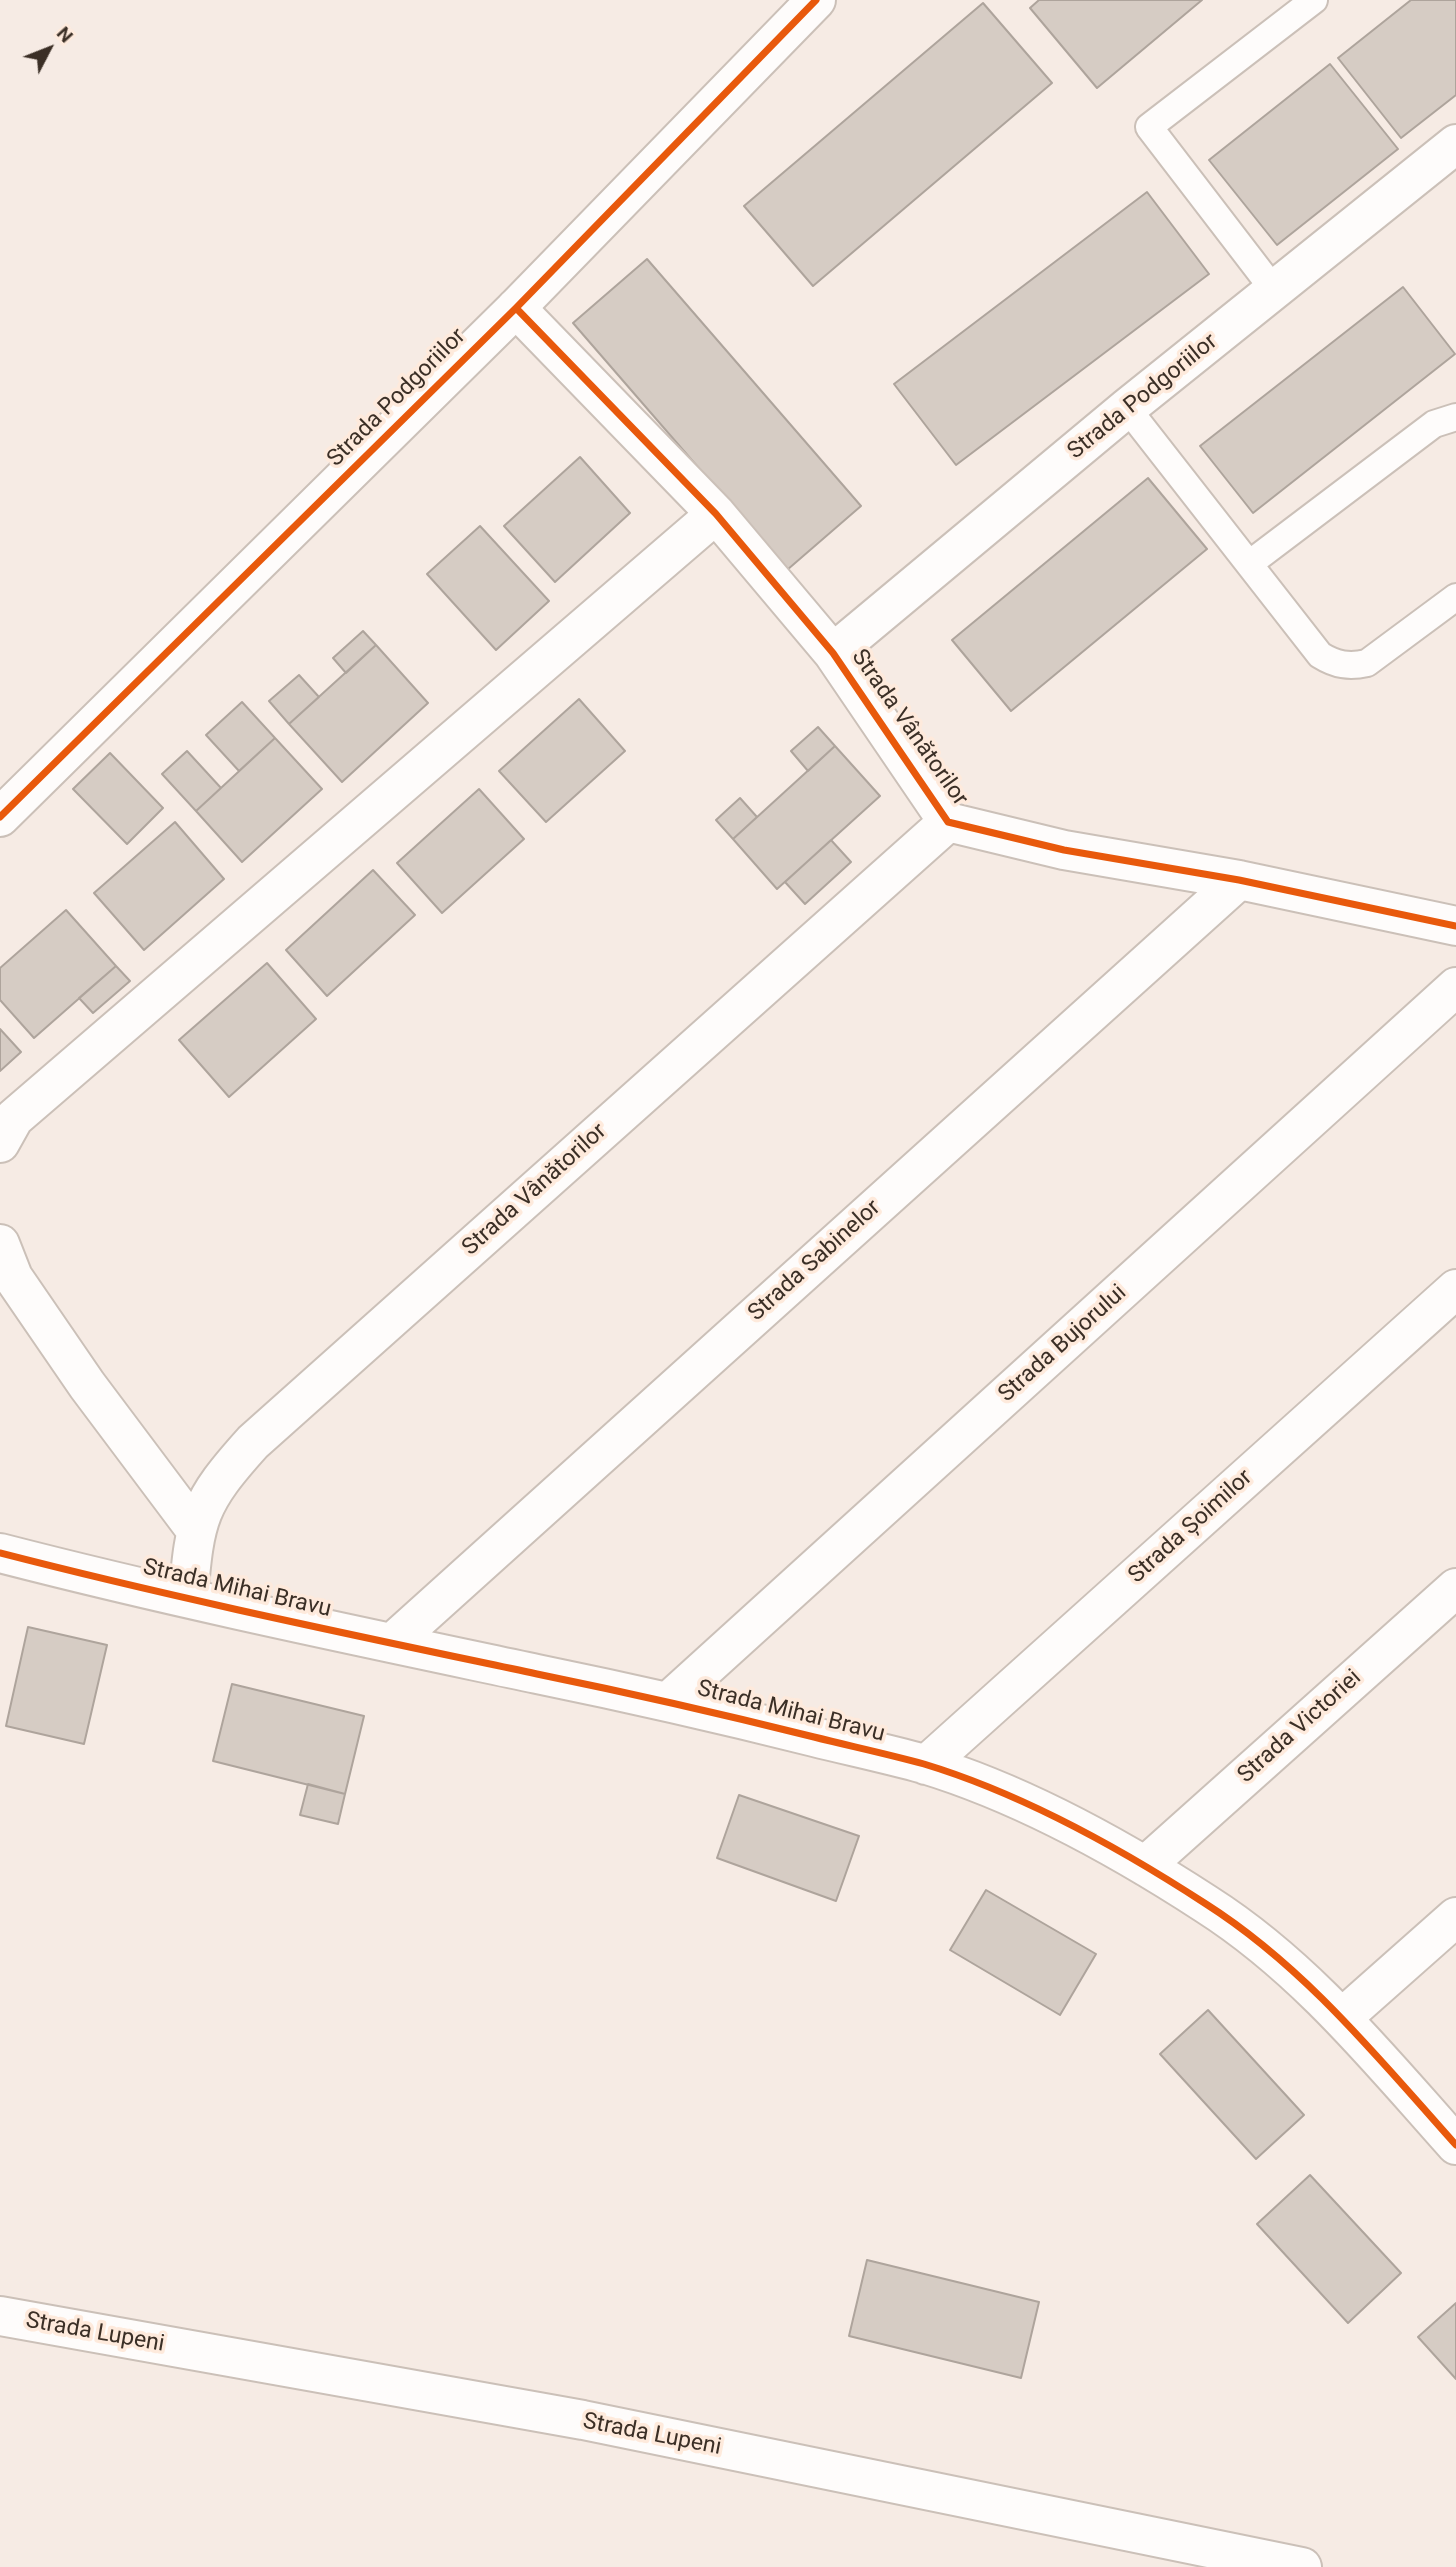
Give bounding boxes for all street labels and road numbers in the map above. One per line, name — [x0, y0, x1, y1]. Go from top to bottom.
street label: Strada Podgoriilor — [322, 323, 472, 473]
street label: Strada Podgoriilor — [1063, 328, 1223, 466]
street label: Strada Vânătorilor — [845, 645, 973, 811]
street label: Strada Vânătorilor — [457, 1118, 613, 1262]
street label: Strada Sabinelor — [743, 1194, 887, 1328]
street label: Strada Bujorului — [994, 1279, 1132, 1409]
street label: Strada Șoimilor — [1123, 1464, 1259, 1590]
street label: Strada Mihai Bravu — [140, 1554, 334, 1624]
street label: Strada Victoriei — [1233, 1665, 1367, 1789]
street label: Strada Mihai Bravu — [694, 1675, 888, 1749]
street label: Strada Lupeni — [24, 2307, 166, 2359]
street label: Strada Lupeni — [581, 2408, 723, 2462]

